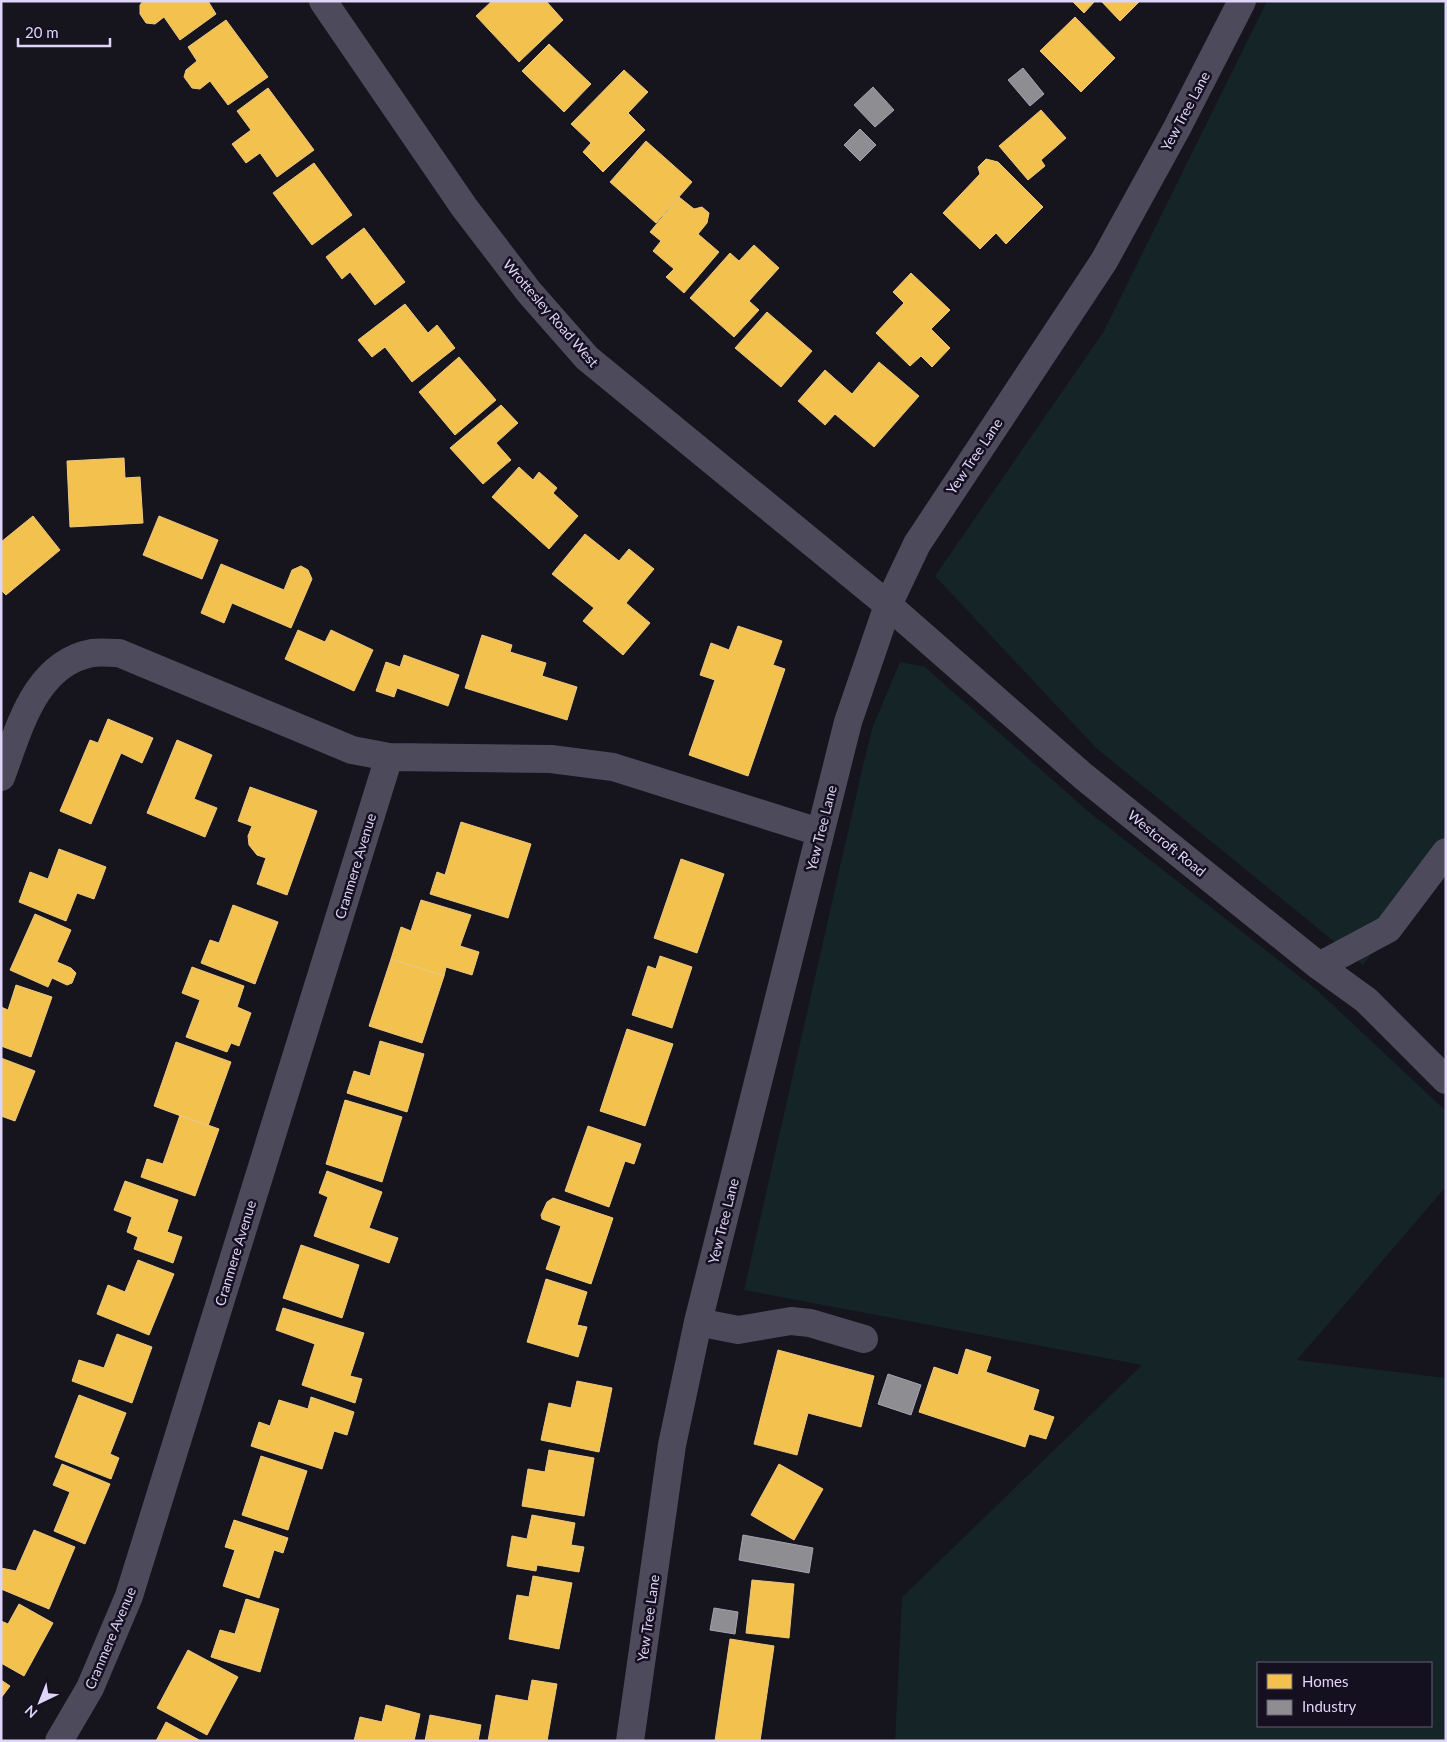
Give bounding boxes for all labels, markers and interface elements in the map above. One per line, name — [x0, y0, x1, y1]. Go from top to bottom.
scale bar — [18, 15, 110, 47]
text: 20 m — [25, 23, 59, 41]
street label: Yew Tree Lane — [1157, 68, 1213, 154]
street label: Wrottesley Road West — [500, 256, 602, 370]
street label: Yew Tree Lane — [942, 415, 1006, 497]
street label: Yew Tree Lane — [802, 783, 840, 873]
street label: Westcroft Road — [1124, 806, 1210, 880]
street label: Cranmere Avenue — [331, 811, 379, 921]
street label: Yew Tree Lane — [704, 1176, 742, 1266]
street label: Cranmere Avenue — [211, 1198, 259, 1308]
street label: Yew Tree Lane — [633, 1573, 663, 1663]
street label: Cranmere Avenue — [81, 1584, 139, 1692]
legend — [1257, 1662, 1432, 1727]
text: Homes — [1302, 1672, 1348, 1690]
north arrow — [15, 1677, 65, 1727]
text: Industry — [1302, 1697, 1357, 1715]
text: N — [21, 1702, 41, 1722]

